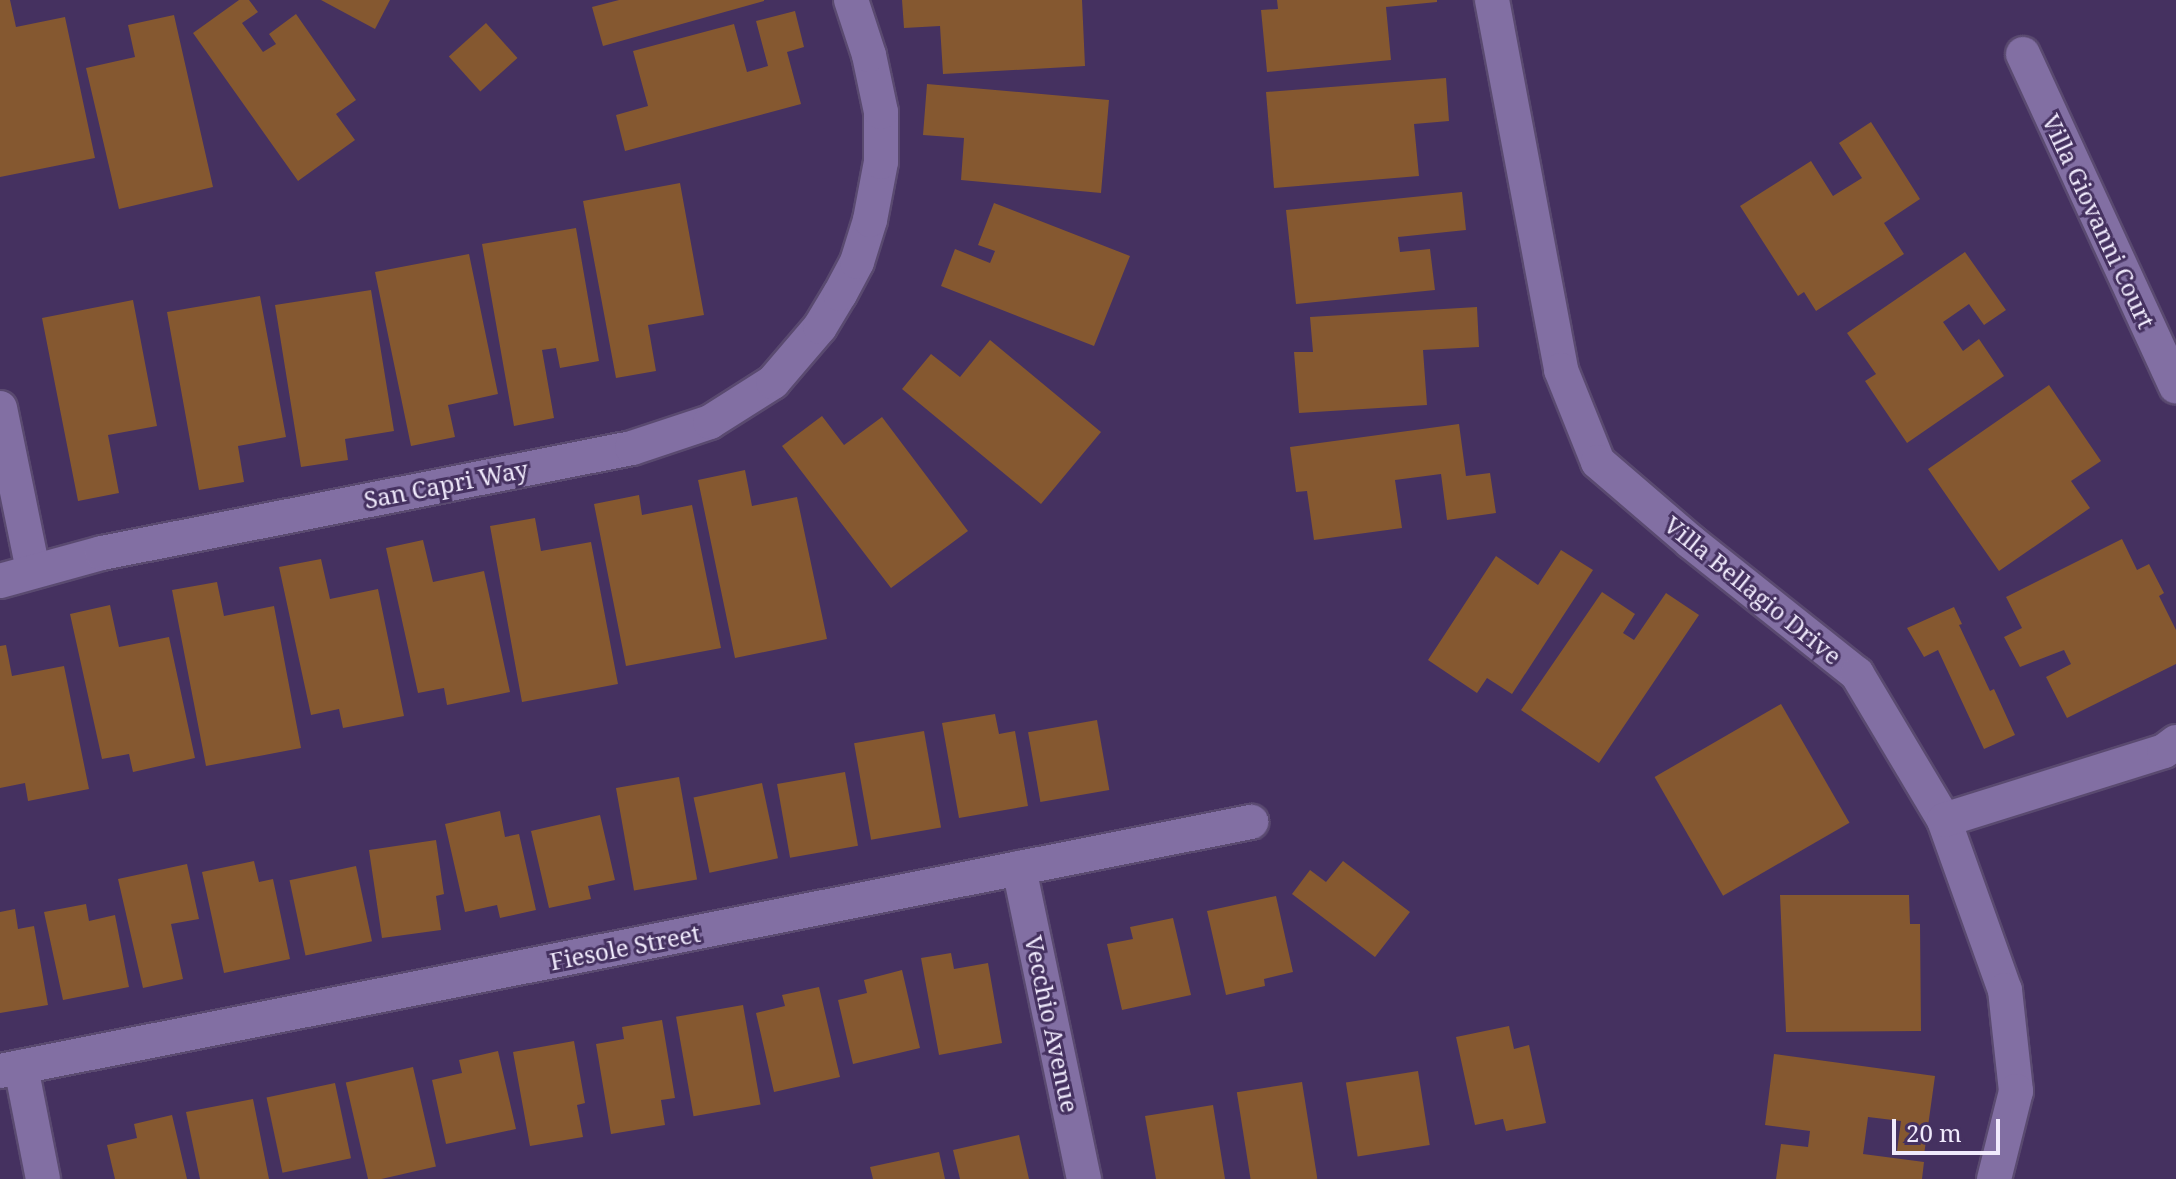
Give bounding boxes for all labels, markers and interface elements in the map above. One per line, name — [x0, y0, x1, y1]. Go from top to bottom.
street label: Villa Giovanni Court — [2037, 109, 2161, 333]
street label: San Capri Way — [362, 454, 530, 514]
street label: Villa Bellagio Drive — [1659, 510, 1847, 670]
street label: Fiesole Street — [547, 918, 703, 976]
street label: Vecchio Avenue — [1019, 933, 1085, 1115]
scale bar — [1896, 1103, 2004, 1153]
text: 20 m — [1906, 1116, 1962, 1149]

